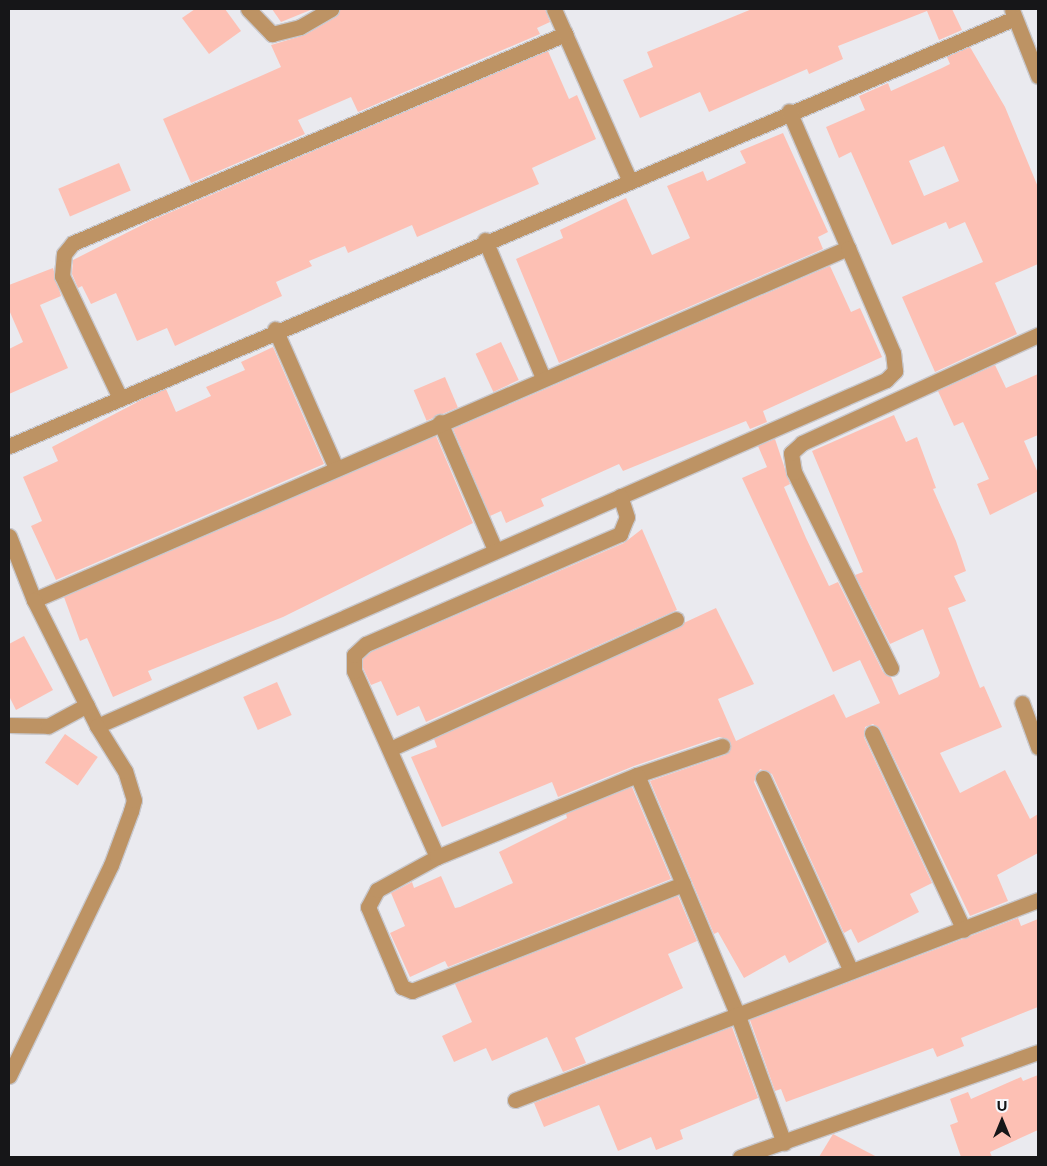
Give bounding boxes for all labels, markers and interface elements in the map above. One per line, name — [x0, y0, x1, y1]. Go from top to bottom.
north arrow — [977, 1096, 1027, 1146]
text: U — [996, 1097, 1008, 1115]

